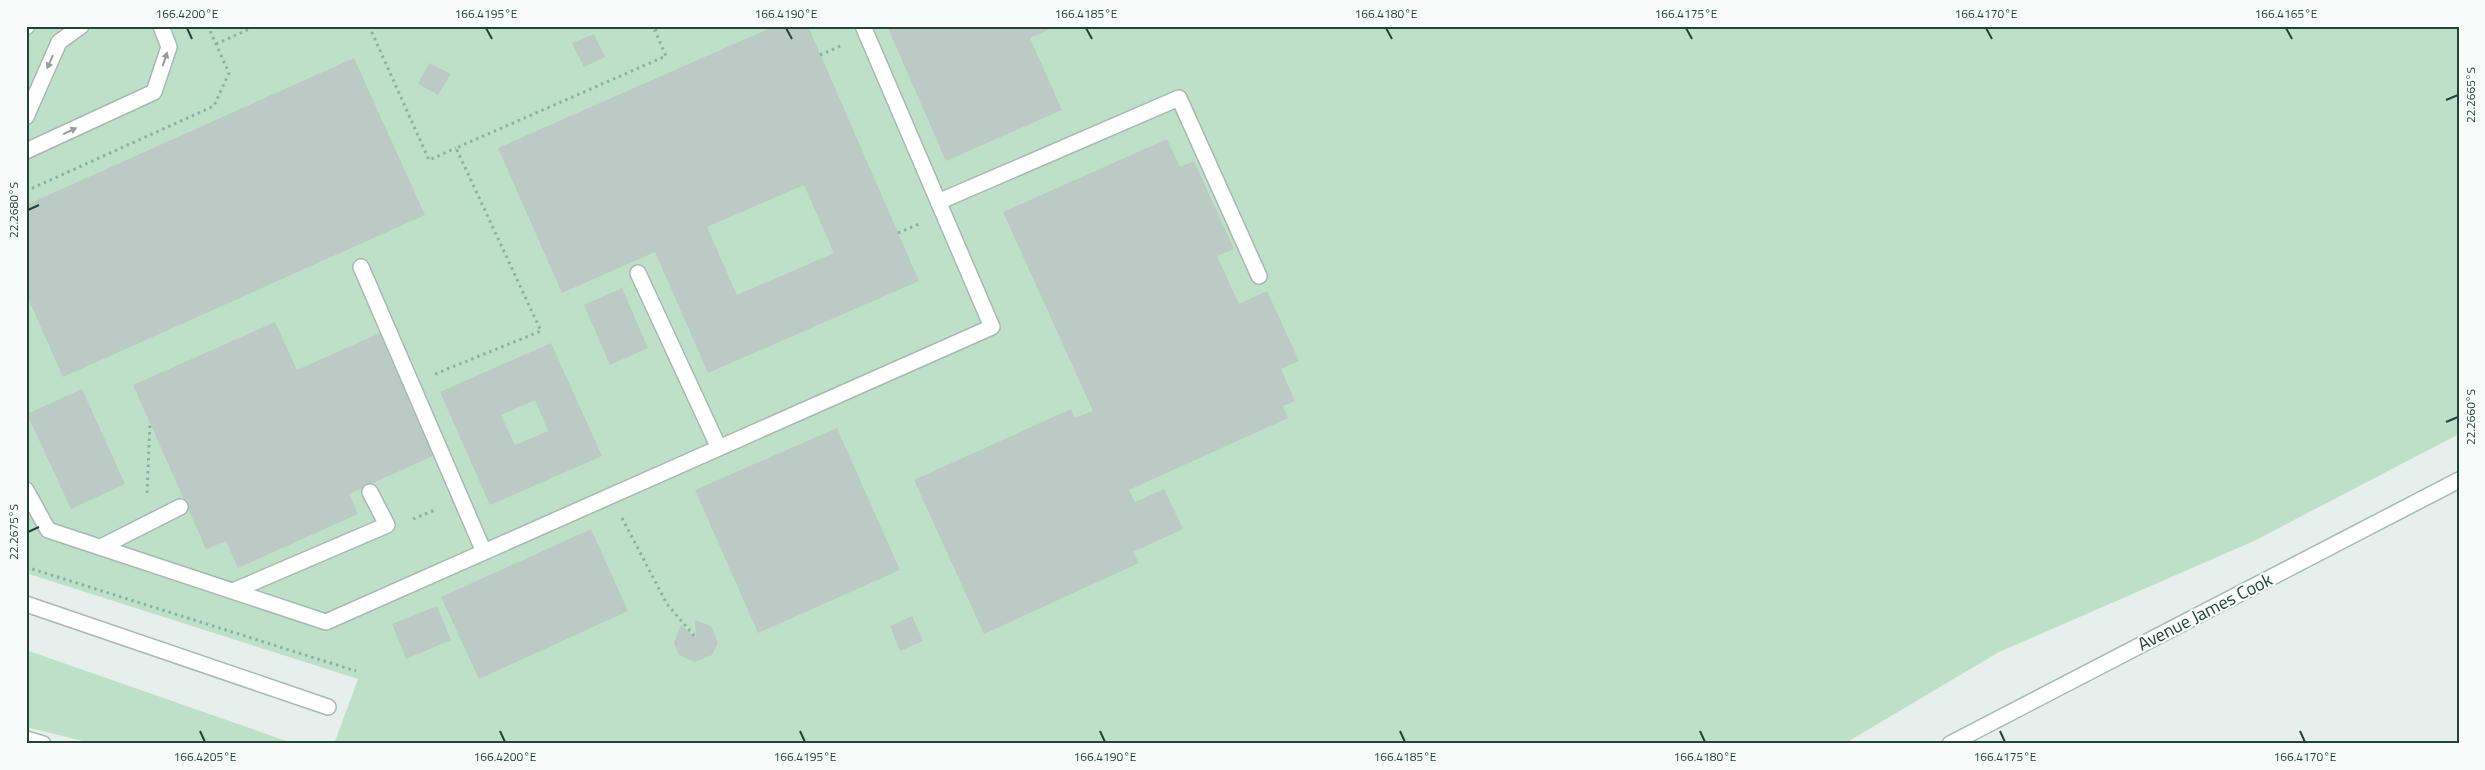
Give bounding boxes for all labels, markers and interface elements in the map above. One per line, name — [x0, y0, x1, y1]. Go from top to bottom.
text: 166.4200°E — [156, 4, 219, 23]
text: 166.4195°E — [455, 4, 518, 23]
text: 166.4190°E — [755, 4, 818, 23]
text: 166.4185°E — [1055, 4, 1118, 23]
text: 166.4180°E — [1355, 4, 1418, 23]
text: 166.4175°E — [1655, 4, 1718, 23]
text: 166.4170°E — [1955, 4, 2018, 23]
text: 166.4165°E — [2255, 4, 2318, 23]
one-way arrow — [161, 51, 169, 66]
one-way arrow — [46, 55, 54, 69]
text: 22.2665°S — [2461, 67, 2480, 123]
one-way arrow — [63, 127, 78, 135]
text: 22.2680°S — [4, 182, 23, 238]
text: 22.2660°S — [2461, 389, 2480, 445]
text: 22.2675°S — [4, 504, 23, 560]
street label: Avenue James Cook — [2133, 566, 2277, 657]
text: 166.4205°E — [174, 747, 237, 766]
text: 166.4200°E — [474, 747, 537, 766]
text: 166.4195°E — [774, 747, 837, 766]
text: 166.4190°E — [1074, 747, 1137, 766]
text: 166.4185°E — [1374, 747, 1437, 766]
text: 166.4180°E — [1674, 747, 1737, 766]
text: 166.4175°E — [1974, 747, 2037, 766]
text: 166.4170°E — [2274, 747, 2337, 766]

